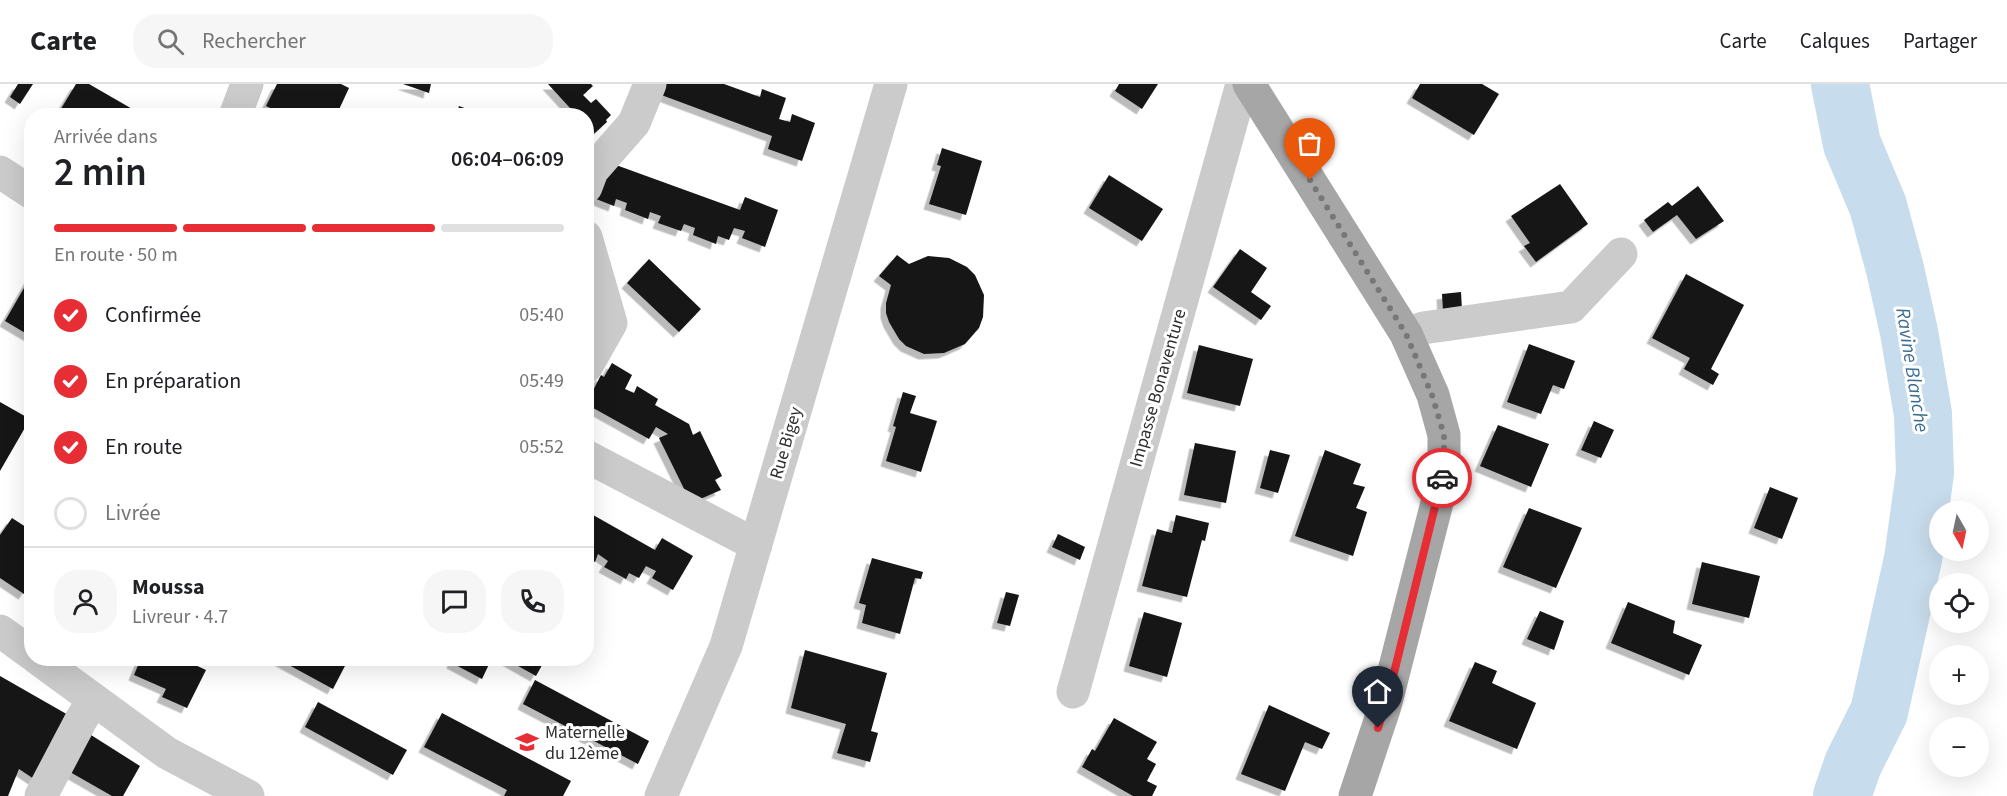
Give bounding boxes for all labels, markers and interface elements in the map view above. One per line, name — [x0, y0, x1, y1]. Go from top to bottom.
search box — [133, 14, 553, 68]
text: Carte — [30, 21, 97, 61]
icon: search — [154, 25, 187, 58]
text: Rechercher — [202, 25, 306, 57]
text: Carte — [1720, 26, 1767, 56]
text: Calques — [1800, 26, 1870, 56]
text: Partager — [1903, 26, 1977, 56]
pin — [1284, 118, 1335, 180]
text: Arrivée dans — [54, 123, 157, 151]
icon: bag — [1293, 127, 1326, 160]
text: 06:04–06:09 — [451, 143, 564, 175]
text: 2 min — [54, 145, 147, 201]
text: En route · 50 m — [54, 241, 178, 269]
icon: check — [54, 299, 87, 332]
text: Confirmée — [105, 299, 201, 331]
text: 05:40 — [519, 301, 564, 329]
street label: Impasse Bonaventure — [1123, 306, 1193, 470]
water label: Ravine Blanche — [1888, 306, 1936, 434]
icon: check — [54, 365, 87, 398]
text: En préparation — [105, 365, 241, 397]
text: 05:49 — [519, 367, 564, 395]
street label: Rue Bigey — [764, 404, 808, 482]
icon: check — [54, 431, 87, 464]
text: En route — [105, 431, 182, 463]
text: 05:52 — [519, 433, 564, 461]
courier — [1412, 448, 1472, 508]
icon: car — [1426, 462, 1459, 495]
text: Livrée — [105, 497, 161, 529]
north arrow — [1929, 501, 1989, 561]
map controls — [1929, 501, 1989, 777]
button: person — [54, 570, 117, 633]
button: chat — [423, 570, 486, 633]
button: phone — [501, 570, 564, 633]
text: Moussa — [132, 571, 205, 603]
button: locate — [1929, 573, 1989, 633]
text: Livreur · 4.7 — [132, 603, 228, 631]
button: + — [1929, 645, 1989, 705]
pin — [1352, 666, 1403, 728]
icon: home — [1361, 675, 1394, 708]
button: − — [1929, 717, 1989, 777]
place label: Maternelle du 12ème — [545, 720, 625, 766]
school or university icon: Maternelle du 12ème — [514, 729, 540, 755]

